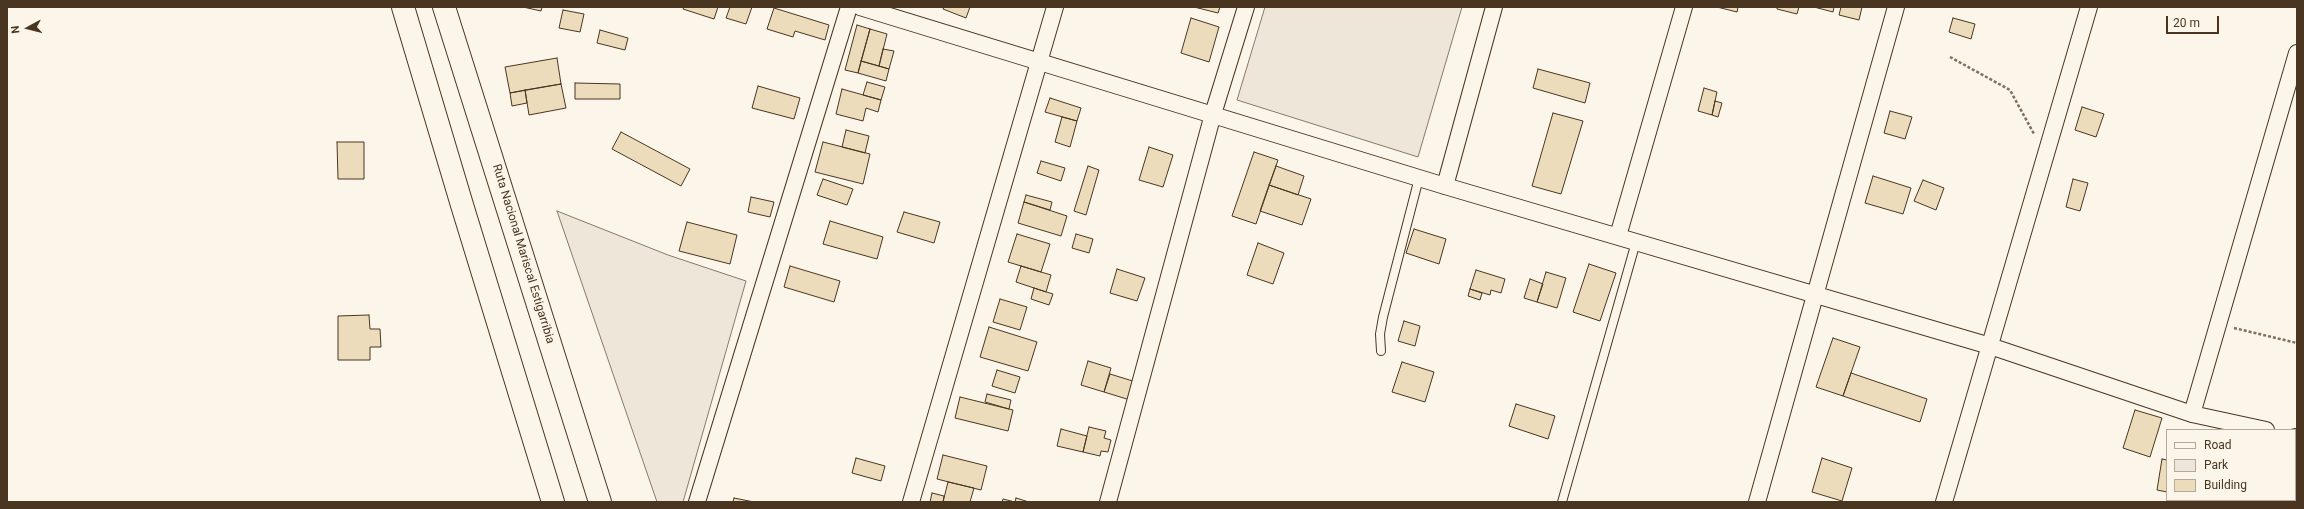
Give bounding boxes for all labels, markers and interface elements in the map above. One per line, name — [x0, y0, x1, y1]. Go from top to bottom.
north arrow — [8, 8, 48, 48]
scale bar — [2168, 8, 2221, 34]
text: 20 m — [2173, 16, 2200, 30]
text: N — [9, 25, 23, 34]
street label: Ruta Nacional Mariscal Estigarribia — [489, 163, 557, 345]
legend — [2166, 429, 2296, 501]
text: Road — [2204, 438, 2232, 452]
text: Park — [2204, 458, 2228, 472]
text: Building — [2204, 478, 2247, 492]

